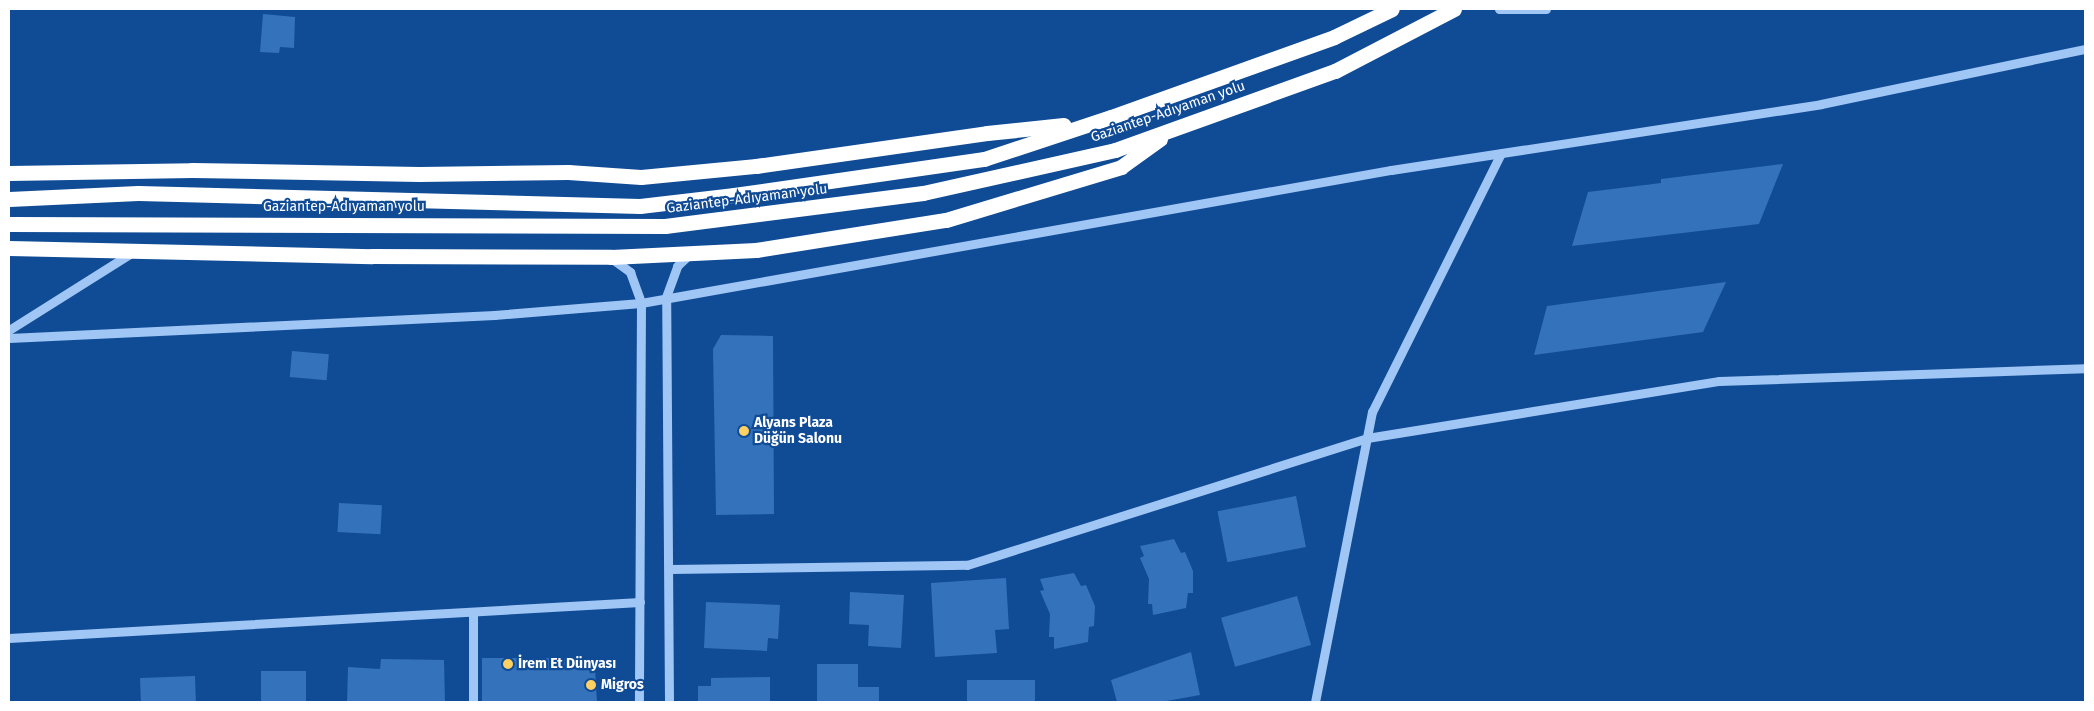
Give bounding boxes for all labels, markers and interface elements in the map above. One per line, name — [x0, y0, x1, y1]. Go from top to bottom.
street label: Gaziantep-Adıyaman yolu — [1089, 78, 1247, 146]
street label: Gaziantep-Adıyaman yolu — [666, 181, 828, 217]
street label: Gaziantep-Adıyaman yolu — [263, 199, 425, 215]
place label: Alyans Plaza Düğün Salonu — [754, 415, 842, 448]
marker: Alyans Plaza Düğün Salonu — [738, 425, 750, 437]
place label: İrem Et Dünyası — [518, 656, 616, 672]
marker: İrem Et Dünyası — [502, 658, 514, 670]
place label: Migros — [601, 677, 644, 693]
marker: Migros — [585, 679, 597, 691]

